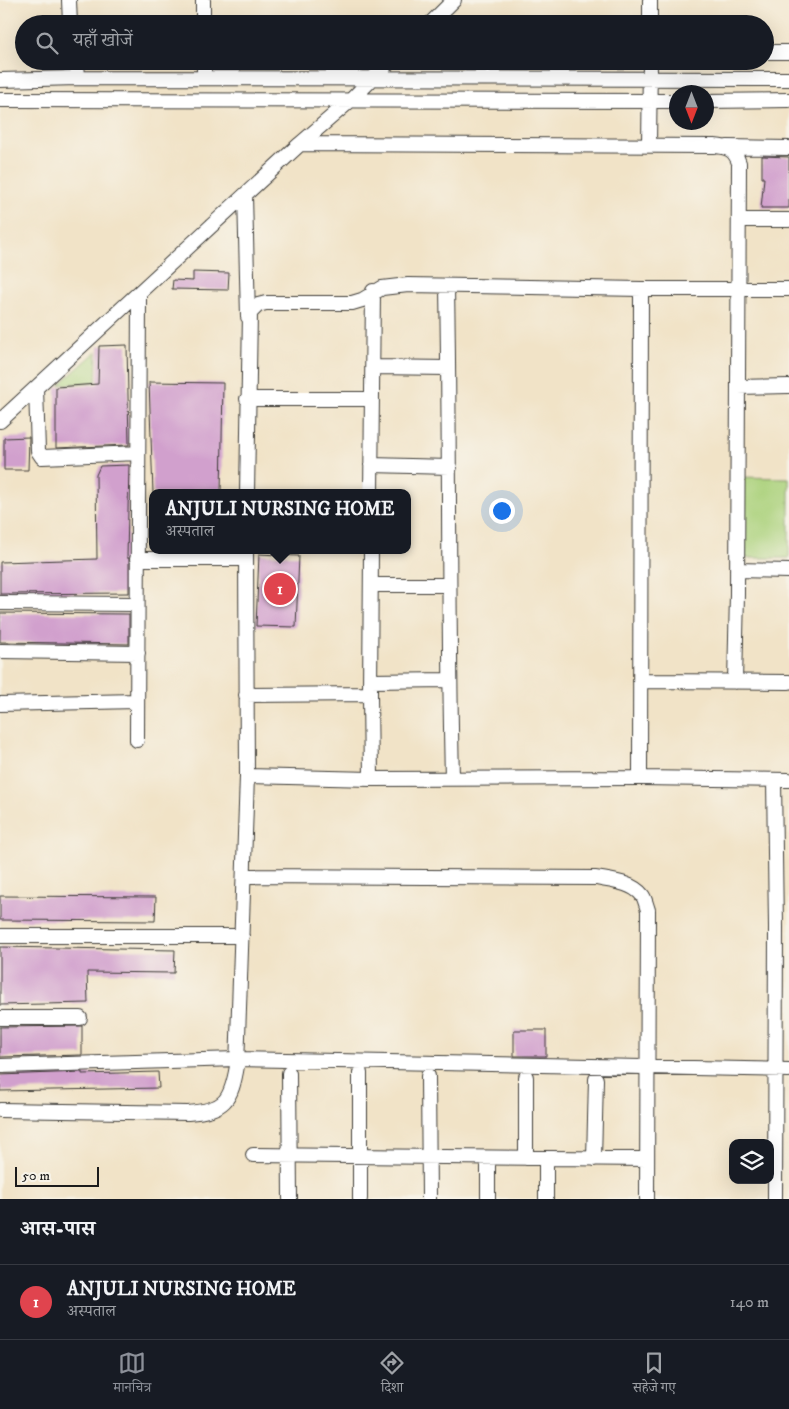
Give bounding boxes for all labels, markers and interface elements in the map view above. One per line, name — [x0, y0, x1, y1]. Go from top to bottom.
search box — [15, 15, 774, 70]
icon: search — [33, 29, 61, 57]
text: यहाँ खोजें — [73, 29, 133, 52]
north arrow — [669, 85, 714, 130]
popup — [149, 489, 411, 554]
text: ANJULI NURSING HOME — [166, 498, 394, 521]
your location — [489, 498, 515, 524]
text: अस्पताल — [166, 521, 214, 541]
pin: 1 — [264, 570, 296, 608]
map controls — [729, 1139, 774, 1184]
button: layers — [729, 1139, 774, 1184]
scale bar — [15, 1164, 99, 1187]
text: 50 m — [22, 1167, 50, 1185]
text: आस-पास — [20, 1216, 95, 1242]
text: ANJULI NURSING HOME — [67, 1278, 296, 1301]
text: 1 — [33, 1292, 39, 1312]
text: 140 m — [730, 1292, 769, 1312]
text: अस्पताल — [67, 1301, 116, 1321]
tab: मानचित्र — [113, 1349, 151, 1401]
tab: दिशा — [378, 1349, 406, 1401]
tab: सहेजे गए — [633, 1349, 676, 1401]

